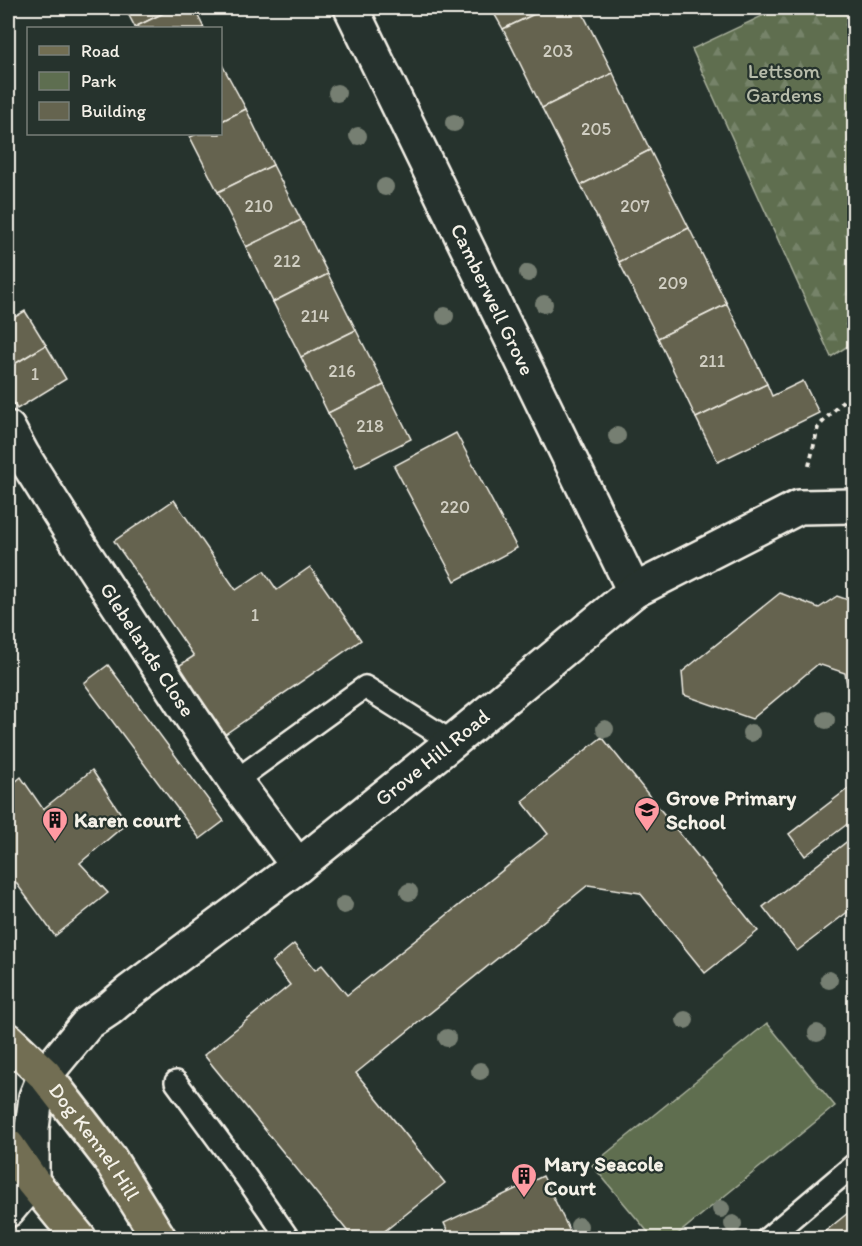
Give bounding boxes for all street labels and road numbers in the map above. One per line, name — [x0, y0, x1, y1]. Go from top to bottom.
street label: Camberwell Grove — [445, 219, 540, 379]
street label: Glebelands Close — [95, 578, 201, 721]
street label: Grove Hill Road — [370, 703, 494, 811]
street label: Dog Kennel Hill — [44, 1078, 146, 1205]

